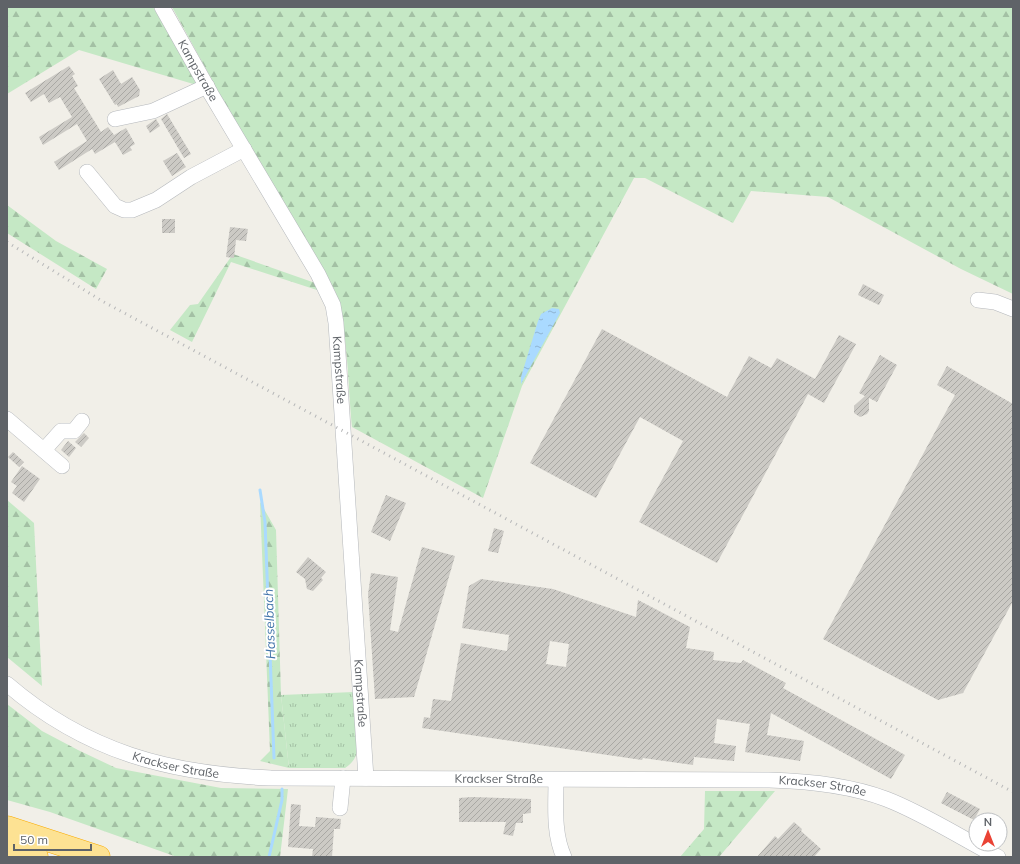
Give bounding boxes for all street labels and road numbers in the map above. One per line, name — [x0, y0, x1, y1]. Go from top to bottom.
street label: Kampstraße — [175, 37, 222, 104]
street label: Kampstraße — [330, 335, 349, 405]
street label: Kampstraße — [351, 659, 371, 728]
street label: Krackser Straße — [131, 748, 220, 781]
street label: Krackser Straße — [455, 771, 543, 786]
street label: Krackser Straße — [778, 772, 868, 799]

